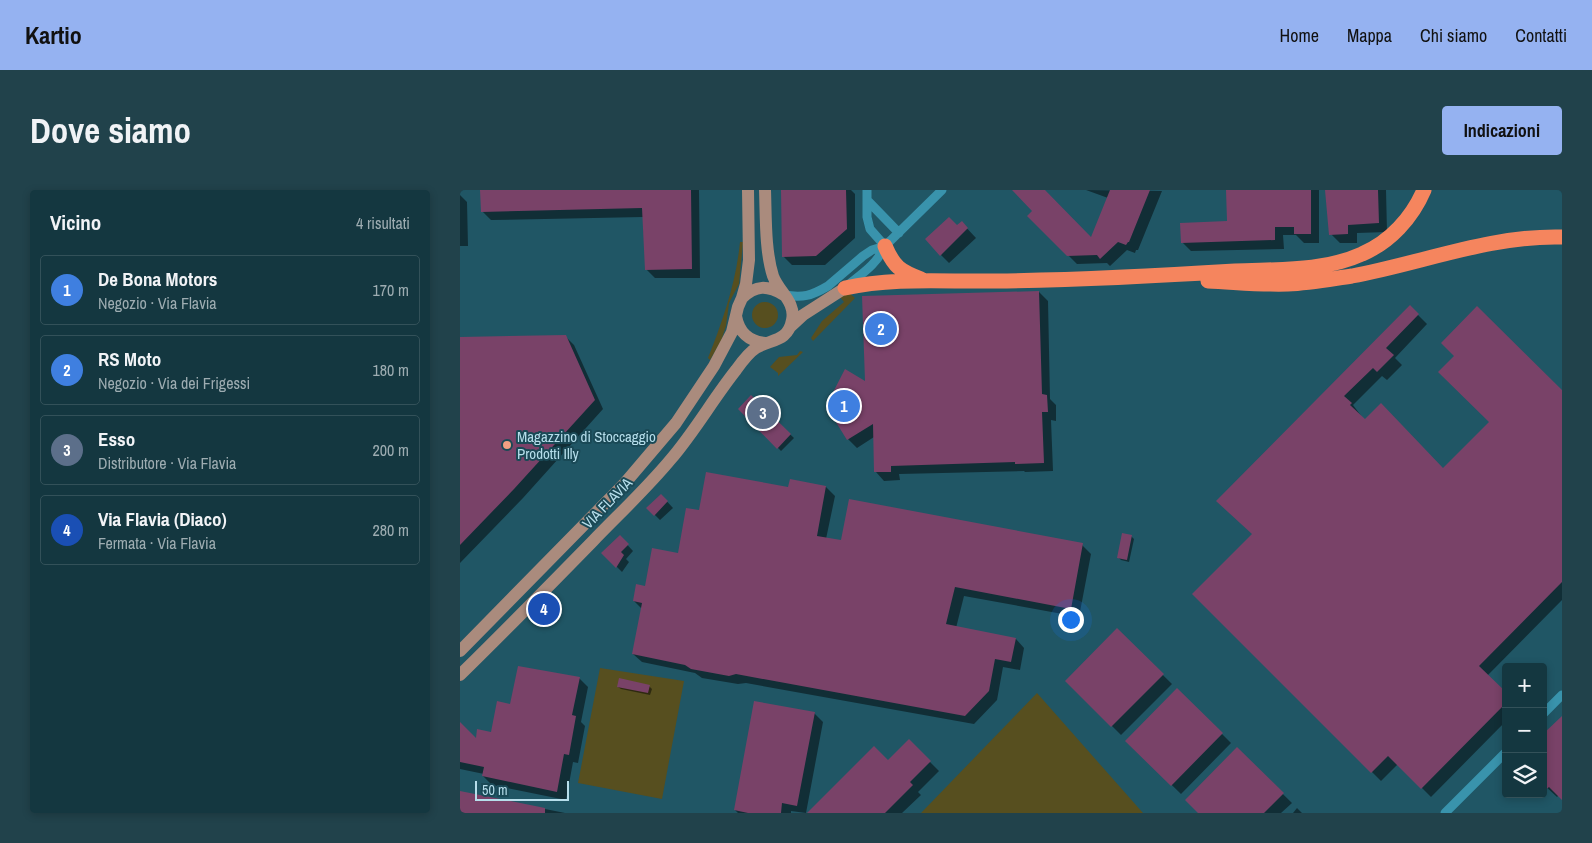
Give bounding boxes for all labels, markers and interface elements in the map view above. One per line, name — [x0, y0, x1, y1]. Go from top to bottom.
text: Kartio — [25, 19, 82, 51]
text: Home — [1280, 23, 1319, 48]
text: Mappa — [1347, 23, 1392, 48]
text: Chi siamo — [1420, 23, 1487, 48]
text: Contatti — [1515, 23, 1567, 48]
button: Indicazioni — [1442, 106, 1562, 155]
text: Dove siamo — [30, 107, 191, 154]
text: Vicino — [50, 208, 101, 237]
text: 4 risultati — [356, 212, 410, 234]
text: De Bona Motors — [98, 266, 217, 292]
text: 1 — [63, 279, 71, 301]
text: 170 m — [373, 279, 409, 301]
text: Negozio · Via Flavia — [98, 292, 217, 314]
pin: 2 — [865, 310, 897, 348]
text: RS Moto — [98, 346, 161, 372]
text: 2 — [63, 359, 71, 381]
text: 180 m — [373, 359, 409, 381]
text: Negozio · Via dei Frigessi — [98, 372, 250, 394]
pin: 1 — [828, 387, 860, 425]
pin: 3 — [747, 394, 779, 432]
text: Esso — [98, 426, 135, 452]
place label: Magazzino di Stoccaggio Prodotti Illy — [517, 426, 656, 464]
text: 3 — [63, 439, 71, 461]
text: 200 m — [373, 439, 409, 461]
marker: Magazzino di Stoccaggio Prodotti Illy — [501, 439, 513, 451]
text: Distributore · Via Flavia — [98, 452, 236, 474]
street label: VIA FLAVIA — [577, 472, 637, 533]
text: Via Flavia (Diaco) — [98, 506, 227, 532]
text: 4 — [63, 519, 71, 541]
text: 280 m — [373, 519, 409, 541]
text: Fermata · Via Flavia — [98, 532, 216, 554]
pin: 4 — [528, 590, 560, 628]
your location — [1058, 607, 1084, 633]
map controls — [1502, 663, 1547, 798]
button: + — [1502, 663, 1547, 708]
button: − — [1502, 708, 1547, 753]
button: layers — [1502, 753, 1547, 798]
scale bar — [475, 778, 569, 801]
text: 50 m — [482, 781, 508, 799]

